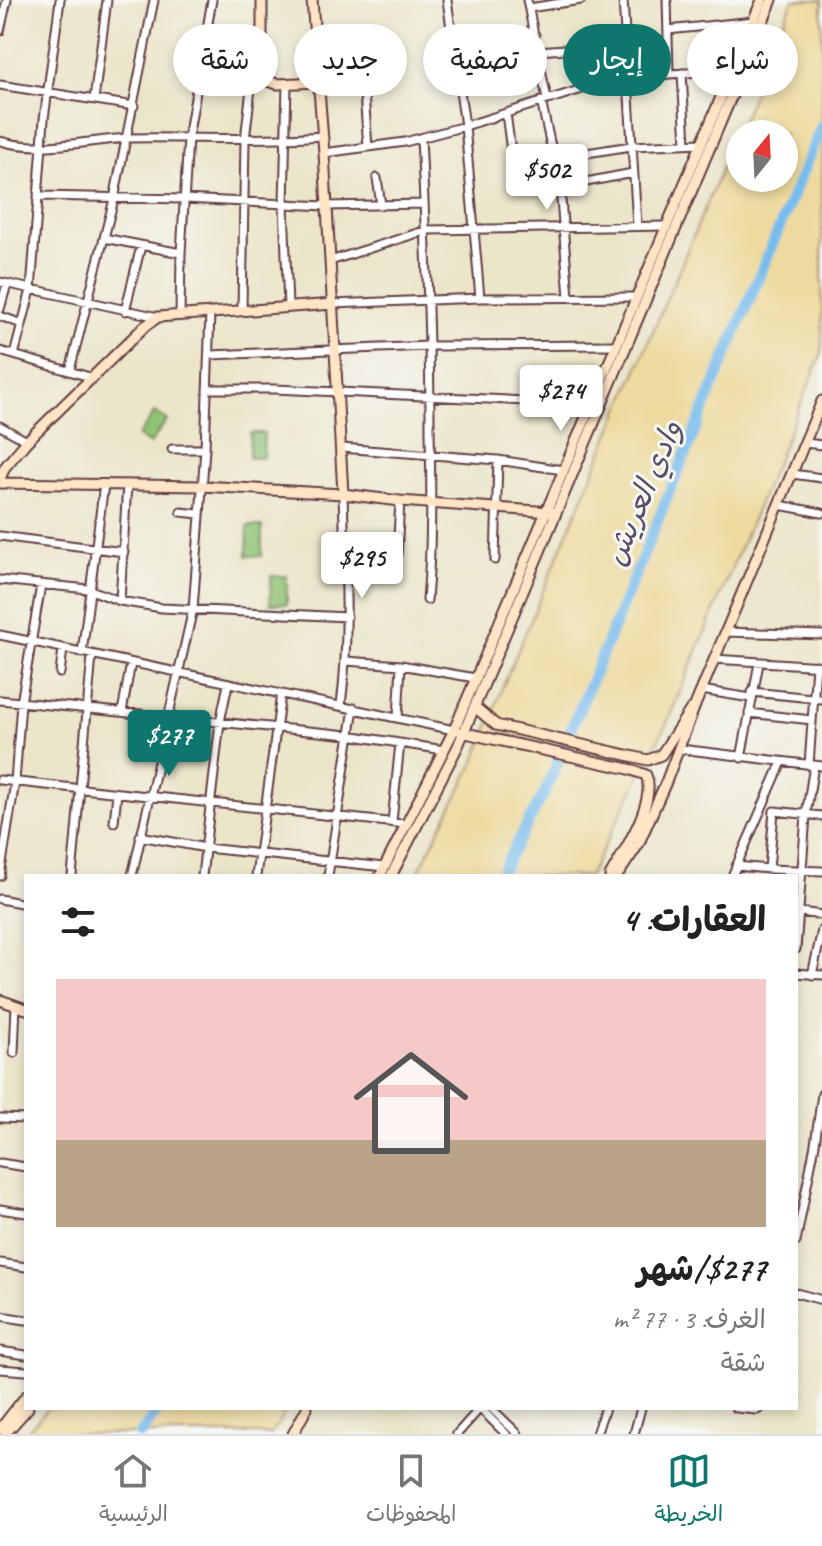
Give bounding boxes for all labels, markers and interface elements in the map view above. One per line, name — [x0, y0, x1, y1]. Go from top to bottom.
chip: شقة — [173, 24, 278, 96]
chip: جديد — [294, 24, 407, 96]
chip: تصفية — [423, 24, 547, 96]
chip: إيجار — [563, 24, 671, 96]
chip: شراء — [687, 24, 798, 96]
north arrow — [726, 120, 798, 192]
map controls — [726, 120, 798, 192]
pin: $502 — [500, 144, 594, 212]
text: $502 — [524, 153, 570, 186]
pin: $274 — [514, 365, 608, 433]
text: $274 — [538, 374, 584, 407]
water label: وادي العريش — [596, 415, 692, 572]
pin: $295 — [315, 532, 409, 600]
text: $295 — [339, 541, 385, 574]
pin: $277 — [122, 710, 216, 778]
text: $277 — [146, 719, 192, 752]
text: العقارات: 4 — [622, 898, 766, 941]
icon: filters — [56, 900, 100, 944]
icon: home — [339, 1031, 483, 1175]
text: $277/شهر — [637, 1247, 766, 1290]
text: الغرف: 3 · 77 m² — [613, 1303, 766, 1336]
text: شقة — [721, 1346, 766, 1379]
tab: الرئيسية — [99, 1449, 168, 1533]
tab: المحفوظات — [366, 1449, 457, 1533]
tab: الخريطة — [654, 1449, 723, 1533]

